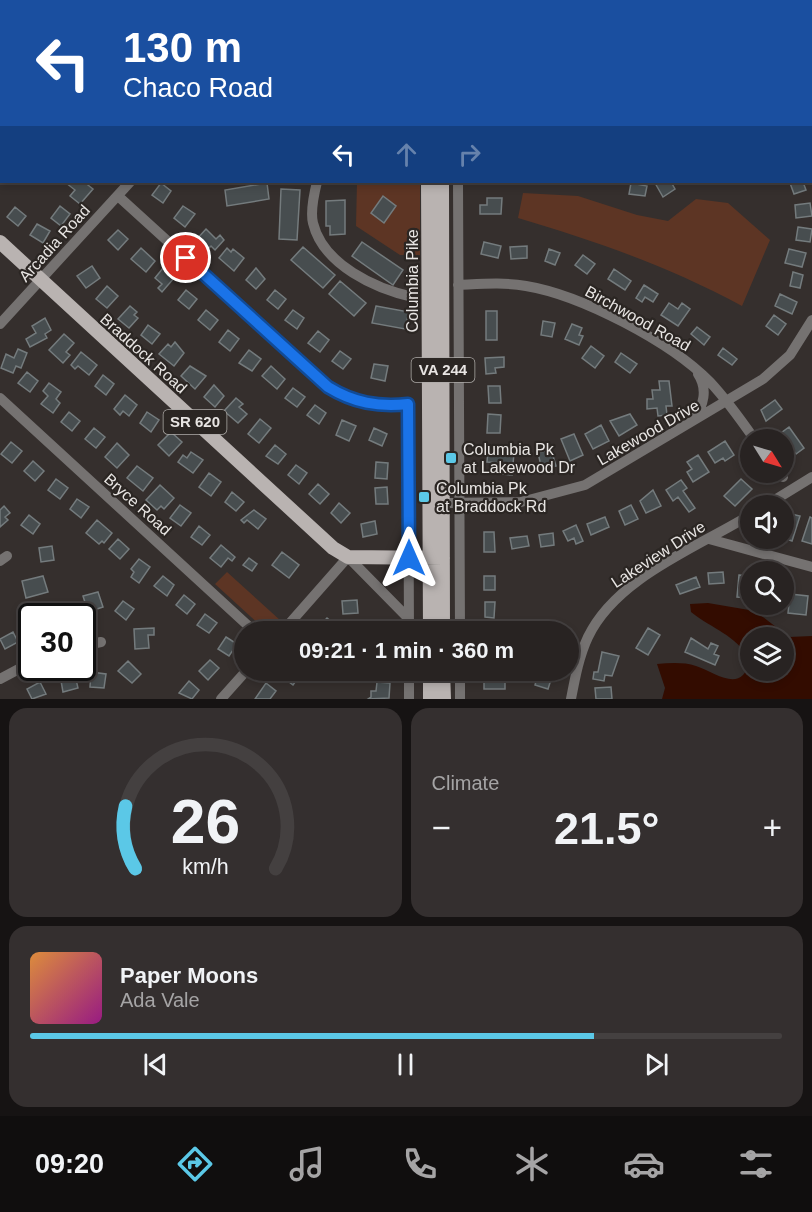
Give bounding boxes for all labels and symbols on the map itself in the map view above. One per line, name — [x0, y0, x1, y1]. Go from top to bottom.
street label: Arcadia Road — [16, 202, 93, 285]
street label: Columbia Pike — [404, 229, 421, 333]
pin — [160, 232, 211, 283]
street label: Birchwood Road — [582, 283, 693, 354]
street label: Braddock Road — [97, 310, 190, 397]
road number: VA 244 — [412, 358, 474, 382]
street label: Lakewood Drive — [594, 396, 702, 468]
road number: SR 620 — [164, 410, 226, 434]
north arrow — [740, 429, 794, 483]
place label: Columbia Pk at Lakewood Dr — [463, 441, 576, 476]
marker: Columbia Pk at Lakewood Dr — [444, 451, 458, 465]
street label: Bryce Road — [101, 470, 174, 539]
place label: Columbia Pk at Braddock Rd — [436, 480, 546, 515]
marker: Columbia Pk at Braddock Rd — [417, 490, 431, 504]
street label: Lakeview Drive — [608, 518, 708, 591]
position arrow — [377, 526, 441, 590]
speed limit sign: 30 — [18, 603, 96, 681]

